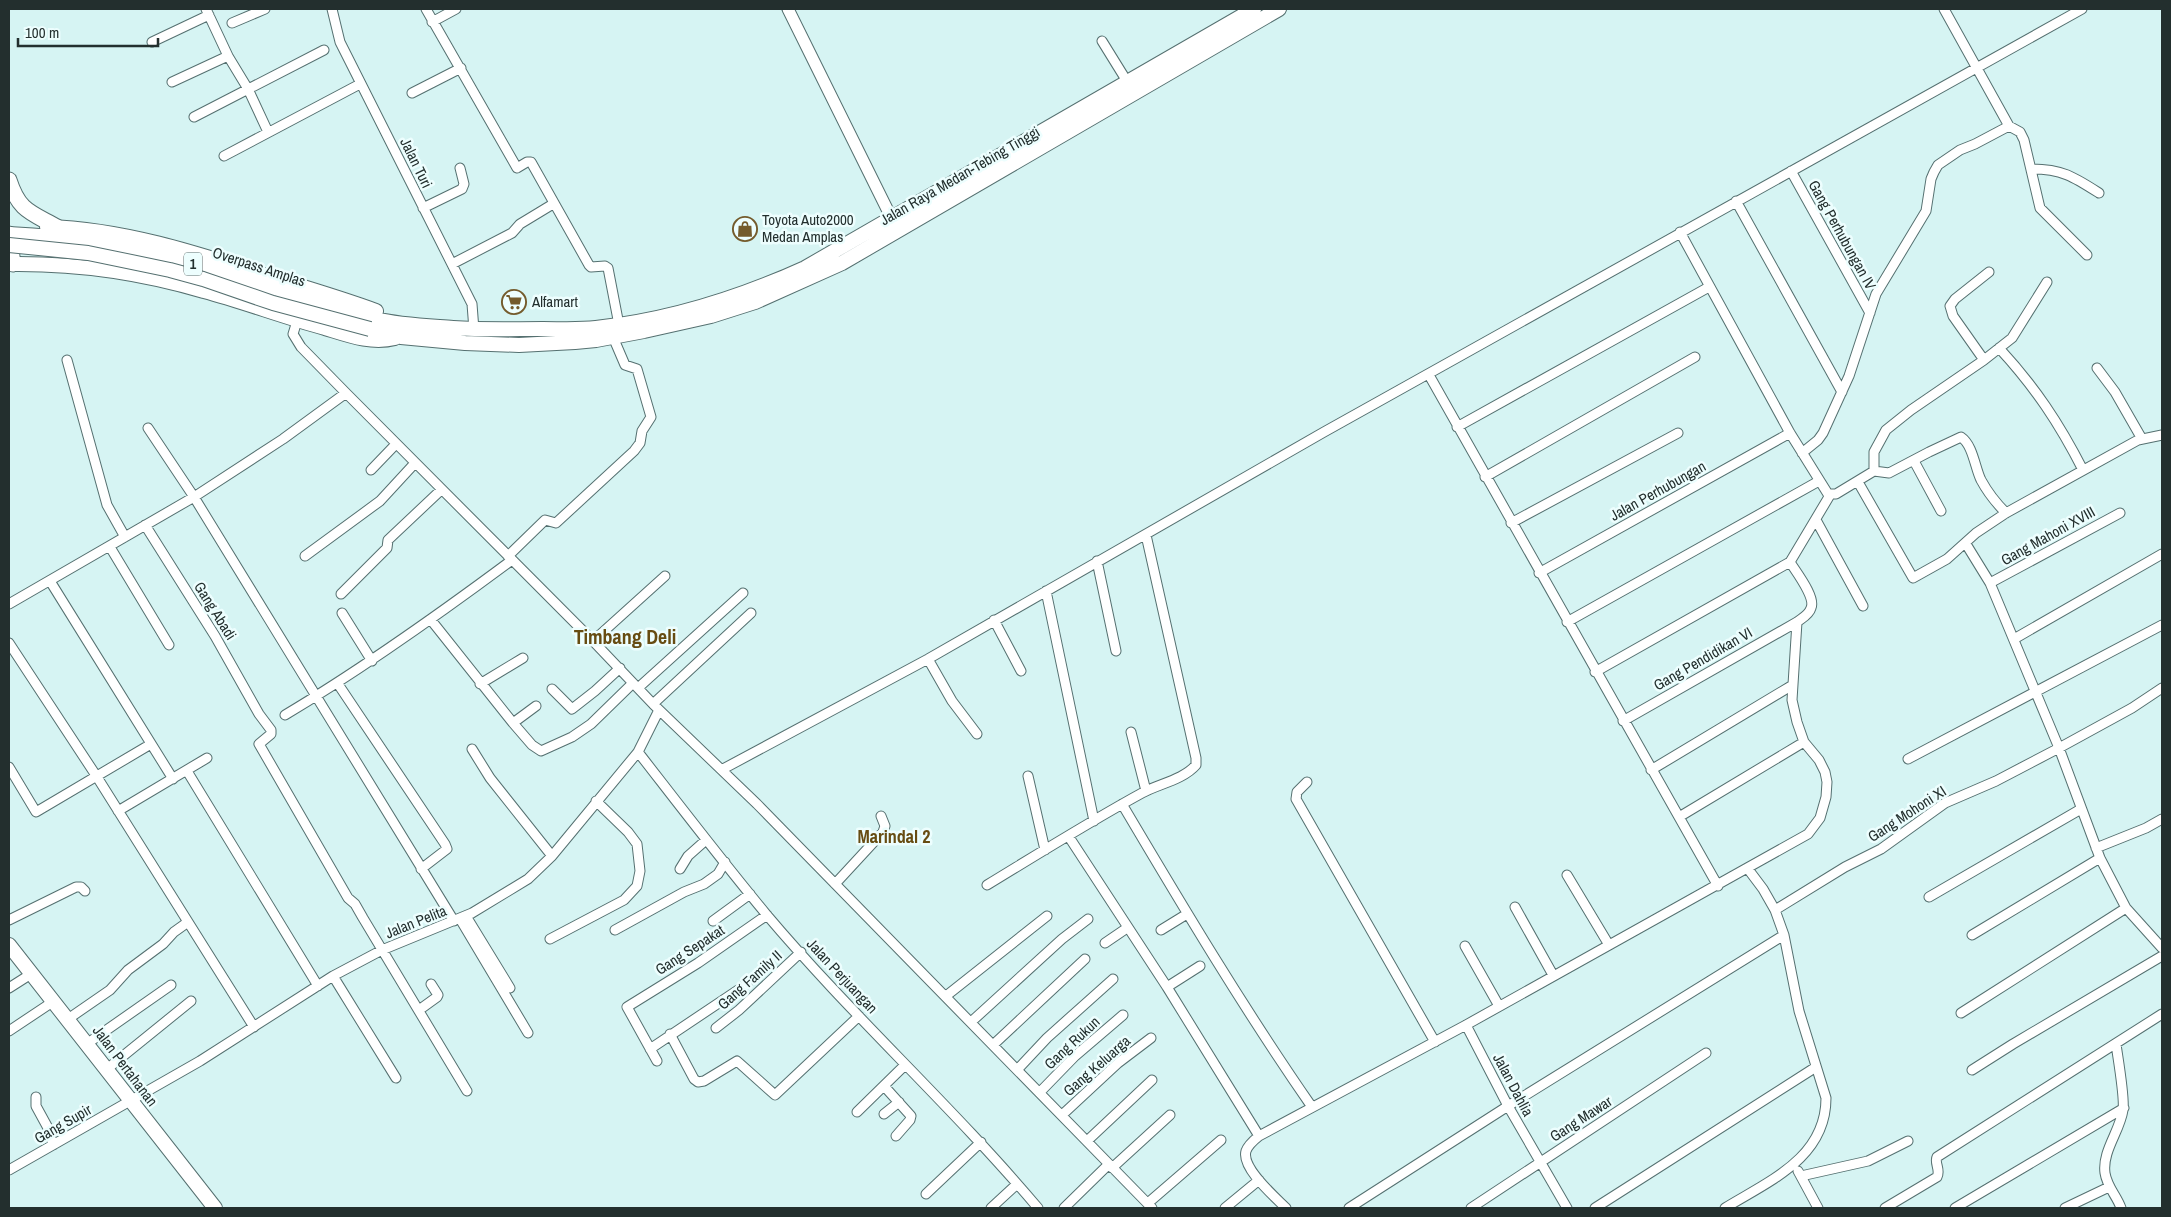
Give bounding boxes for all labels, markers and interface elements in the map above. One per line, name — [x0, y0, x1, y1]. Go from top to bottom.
scale bar — [18, 15, 158, 47]
text: 100 m — [25, 22, 59, 43]
street label: Jalan Raya Medan-Tebing Tinggi — [876, 121, 1044, 230]
street label: Jalan Turi — [395, 134, 438, 191]
street label: Gang Perhubungan IV — [1804, 176, 1882, 294]
place label: Toyota Auto2000 Medan Amplas — [762, 209, 854, 247]
shop icon: Toyota Auto2000 Medan Amplas — [732, 216, 758, 242]
street label: Overpass Amplas — [210, 242, 308, 291]
road number: 1 — [184, 252, 202, 276]
supermarket icon: Alfamart — [501, 289, 527, 315]
place label: Alfamart — [531, 291, 578, 312]
street label: Jalan Perhubungan — [1606, 456, 1710, 526]
street label: Gang Mahoni XVIII — [1997, 501, 2099, 570]
street label: Gang Abadi — [189, 578, 242, 644]
street label: Gang Pendidikan VI — [1650, 622, 1756, 695]
district label: Timbang Deli — [574, 623, 676, 650]
street label: Gang Mohoni XI — [1863, 780, 1950, 847]
district label: Marindal 2 — [857, 824, 931, 849]
street label: Jalan Pelita — [382, 900, 450, 943]
street label: Gang Sepakat — [651, 919, 729, 980]
street label: Jalan Perjuangan — [802, 933, 883, 1018]
street label: Gang Family II — [713, 945, 786, 1014]
street label: Gang Rukun — [1039, 1011, 1104, 1074]
street label: Jalan Pertahanan — [88, 1021, 163, 1111]
street label: Gang Keluarga — [1059, 1030, 1135, 1101]
street label: Jalan Dahlia — [1488, 1050, 1539, 1120]
street label: Gang Mawar — [1545, 1091, 1616, 1147]
street label: Gang Supir — [30, 1099, 95, 1148]

